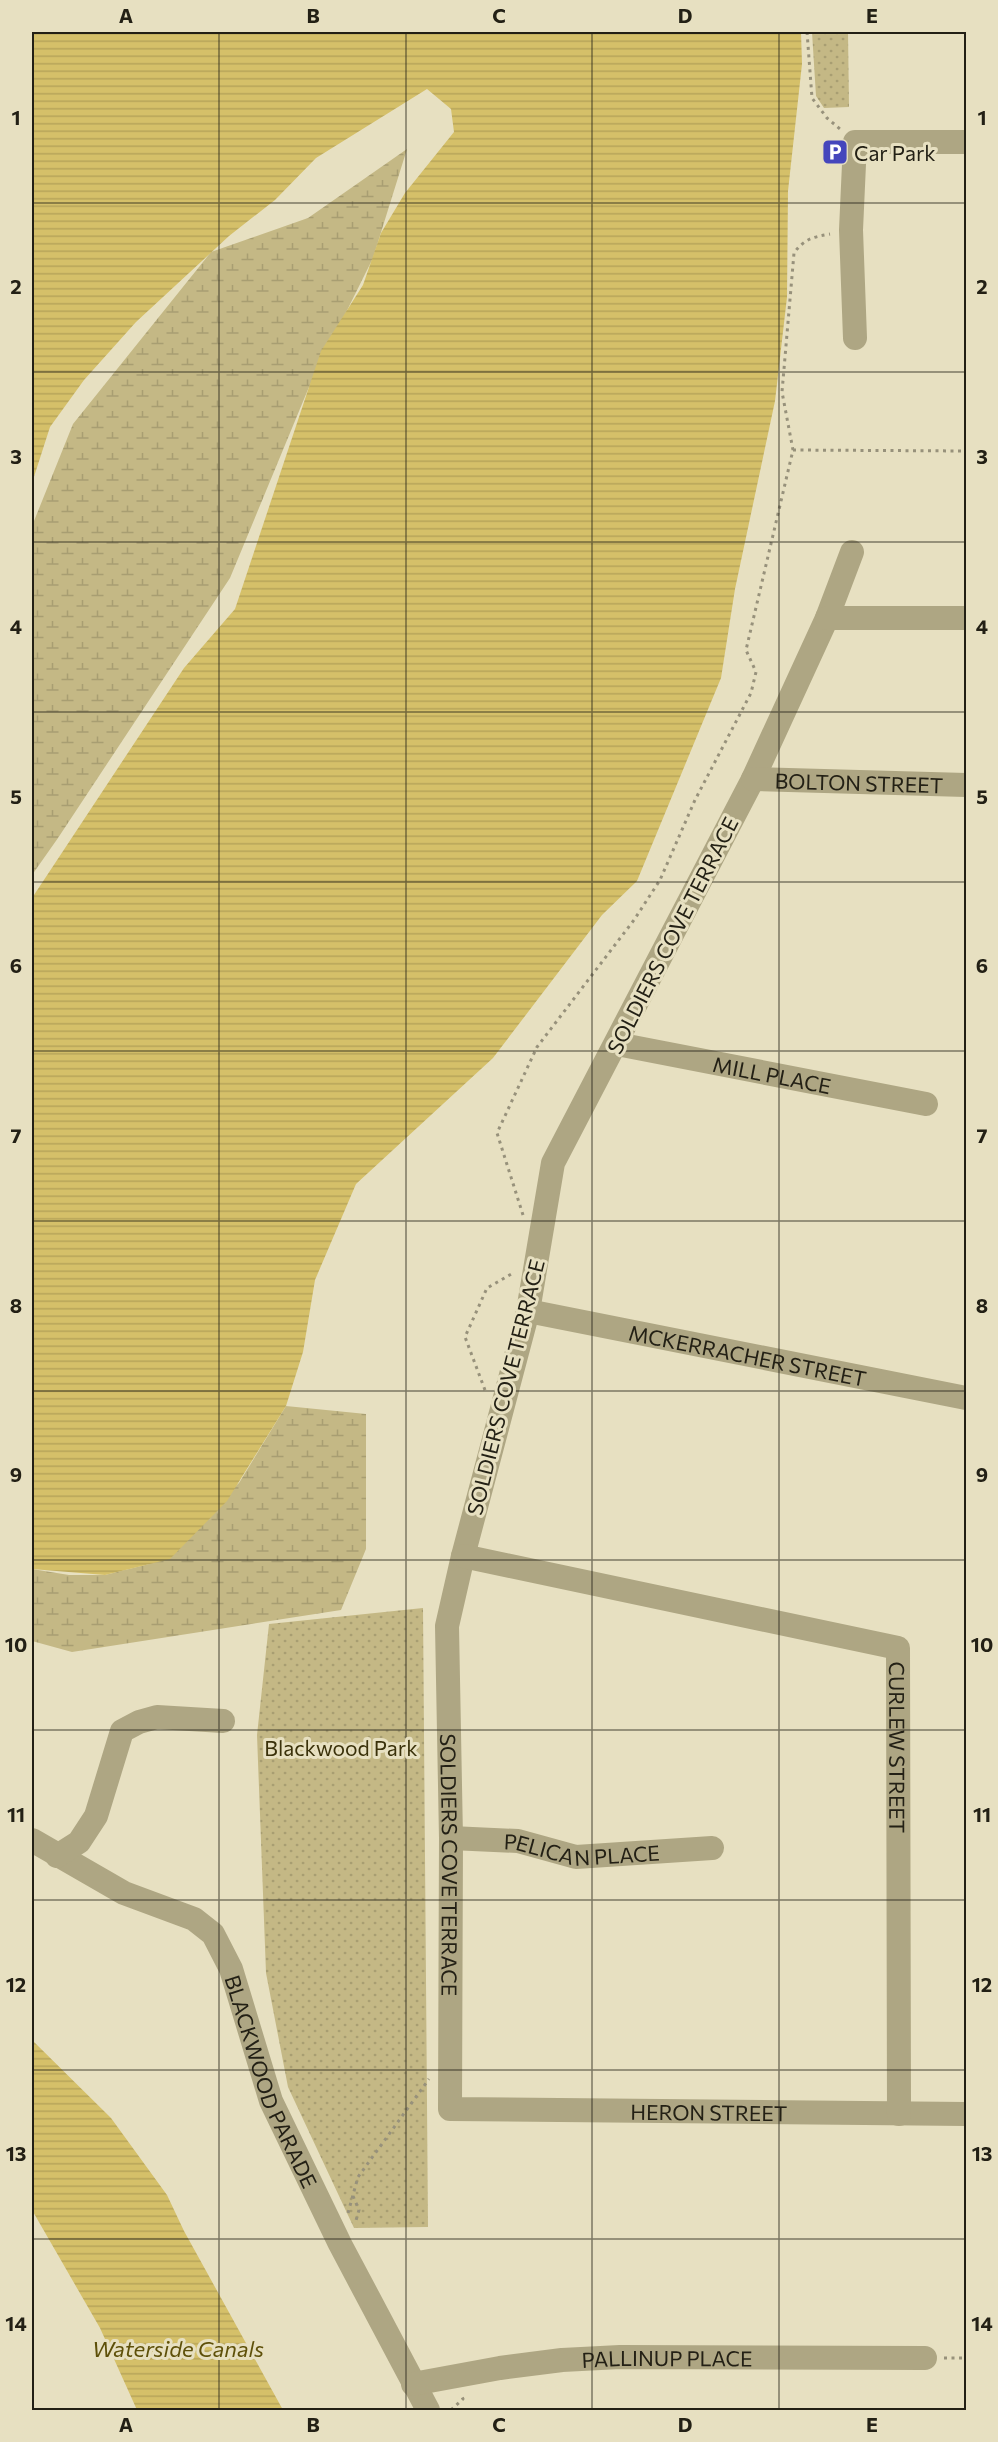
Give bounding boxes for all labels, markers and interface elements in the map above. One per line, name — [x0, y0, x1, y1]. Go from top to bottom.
text: A — [119, 3, 133, 27]
text: B — [306, 3, 320, 27]
text: C — [492, 3, 506, 27]
text: D — [678, 3, 692, 27]
text: E — [866, 3, 878, 27]
text: 1 — [11, 105, 21, 129]
text: 1 — [977, 105, 987, 129]
parking icon: Car Park — [820, 137, 850, 167]
place label: Car Park — [854, 140, 936, 165]
text: 2 — [10, 274, 22, 298]
text: 2 — [976, 274, 988, 298]
text: 3 — [10, 444, 22, 468]
text: 3 — [976, 444, 988, 468]
text: 4 — [10, 614, 22, 638]
text: 4 — [976, 614, 988, 638]
street label: BOLTON STREET — [774, 767, 944, 797]
text: 5 — [10, 784, 22, 808]
text: 5 — [976, 784, 988, 808]
street label: SOLDIERS COVE TERRACE — [601, 812, 743, 1058]
text: 6 — [10, 953, 22, 977]
text: 6 — [976, 953, 988, 977]
street label: MILL PLACE — [711, 1050, 833, 1098]
text: 7 — [11, 1123, 22, 1147]
text: 7 — [977, 1123, 988, 1147]
street label: SOLDIERS COVE TERRACE — [461, 1257, 549, 1517]
text: 8 — [10, 1293, 22, 1317]
text: 8 — [976, 1293, 988, 1317]
street label: MCKERRACHER STREET — [627, 1319, 869, 1390]
text: 9 — [10, 1462, 22, 1486]
text: 9 — [976, 1462, 988, 1486]
text: 10 — [5, 1632, 27, 1656]
text: 10 — [971, 1632, 993, 1656]
street label: CURLEW STREET — [886, 1661, 911, 1833]
street label: SOLDIERS COVE TERRACE — [437, 1733, 464, 1996]
park label: Blackwood Park — [264, 1735, 418, 1760]
text: 11 — [7, 1802, 25, 1826]
text: 11 — [973, 1802, 991, 1826]
street label: PELICAN PLACE — [503, 1828, 661, 1870]
text: 12 — [6, 1972, 26, 1996]
street label: BLACKWOOD PARADE — [221, 1972, 323, 2192]
text: 12 — [972, 1972, 992, 1996]
street label: HERON STREET — [630, 2098, 787, 2125]
text: 13 — [6, 2141, 26, 2165]
text: 13 — [972, 2141, 992, 2165]
text: 14 — [5, 2311, 27, 2335]
text: 14 — [971, 2311, 993, 2335]
water label: Waterside Canals — [92, 2335, 264, 2362]
street label: PALLINUP PLACE — [581, 2345, 752, 2371]
text: A — [119, 2412, 133, 2436]
text: B — [306, 2412, 320, 2436]
text: C — [492, 2412, 506, 2436]
text: D — [678, 2412, 692, 2436]
text: E — [866, 2412, 878, 2436]

